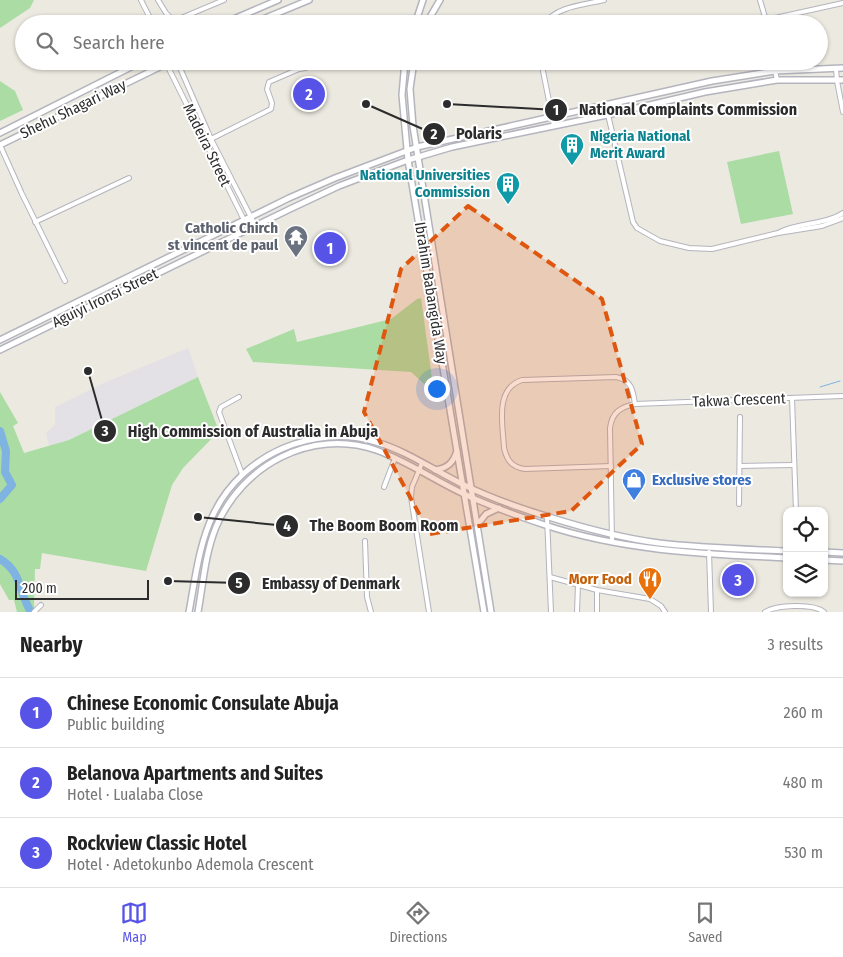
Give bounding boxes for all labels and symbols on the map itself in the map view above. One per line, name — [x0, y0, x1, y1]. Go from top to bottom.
street label: Shehu Shagari Way — [17, 75, 129, 142]
pin: 2 — [293, 75, 325, 113]
callout: National Complaints Commission — [544, 94, 807, 125]
text: National Complaints Commission — [579, 100, 797, 119]
street label: Madeira Street — [179, 101, 235, 189]
text: 1 — [553, 101, 559, 119]
callout: Polaris — [421, 118, 512, 149]
text: Polaris — [456, 124, 502, 143]
text: 2 — [430, 125, 438, 143]
place label: Nigeria National Merit Award — [590, 127, 691, 162]
building icon: Nigeria National Merit Award — [559, 132, 585, 166]
place label: National Universities Commission — [360, 166, 490, 201]
building icon: National Universities Commission — [495, 171, 521, 205]
place label: Catholic Chirch st vincent de paul — [168, 219, 279, 254]
street label: Ibrahim Babangida Way — [411, 221, 451, 366]
temple icon: Catholic Chirch st vincent de paul — [283, 224, 309, 258]
pin: 1 — [314, 229, 346, 267]
street label: Aguiyi Ironsi Street — [49, 265, 161, 331]
your location — [424, 376, 450, 402]
street label: Takwa Crescent — [692, 389, 786, 411]
callout: High Commission of Australia in Abuja — [93, 416, 388, 447]
text: 3 — [100, 422, 109, 440]
text: High Commission of Australia in Abuja — [128, 422, 378, 441]
shop icon: Exclusive stores — [621, 467, 647, 501]
place label: Exclusive stores — [652, 471, 752, 489]
callout: The Boom Boom Room — [274, 510, 468, 541]
text: The Boom Boom Room — [310, 516, 458, 535]
text: 4 — [283, 517, 291, 535]
pin: 3 — [722, 561, 754, 599]
restaurant icon: Morr Food — [637, 566, 663, 600]
callout: Embassy of Denmark — [227, 568, 410, 599]
place label: Morr Food — [569, 570, 632, 588]
text: 5 — [235, 574, 243, 592]
text: Embassy of Denmark — [262, 574, 401, 593]
scale bar — [15, 577, 149, 600]

